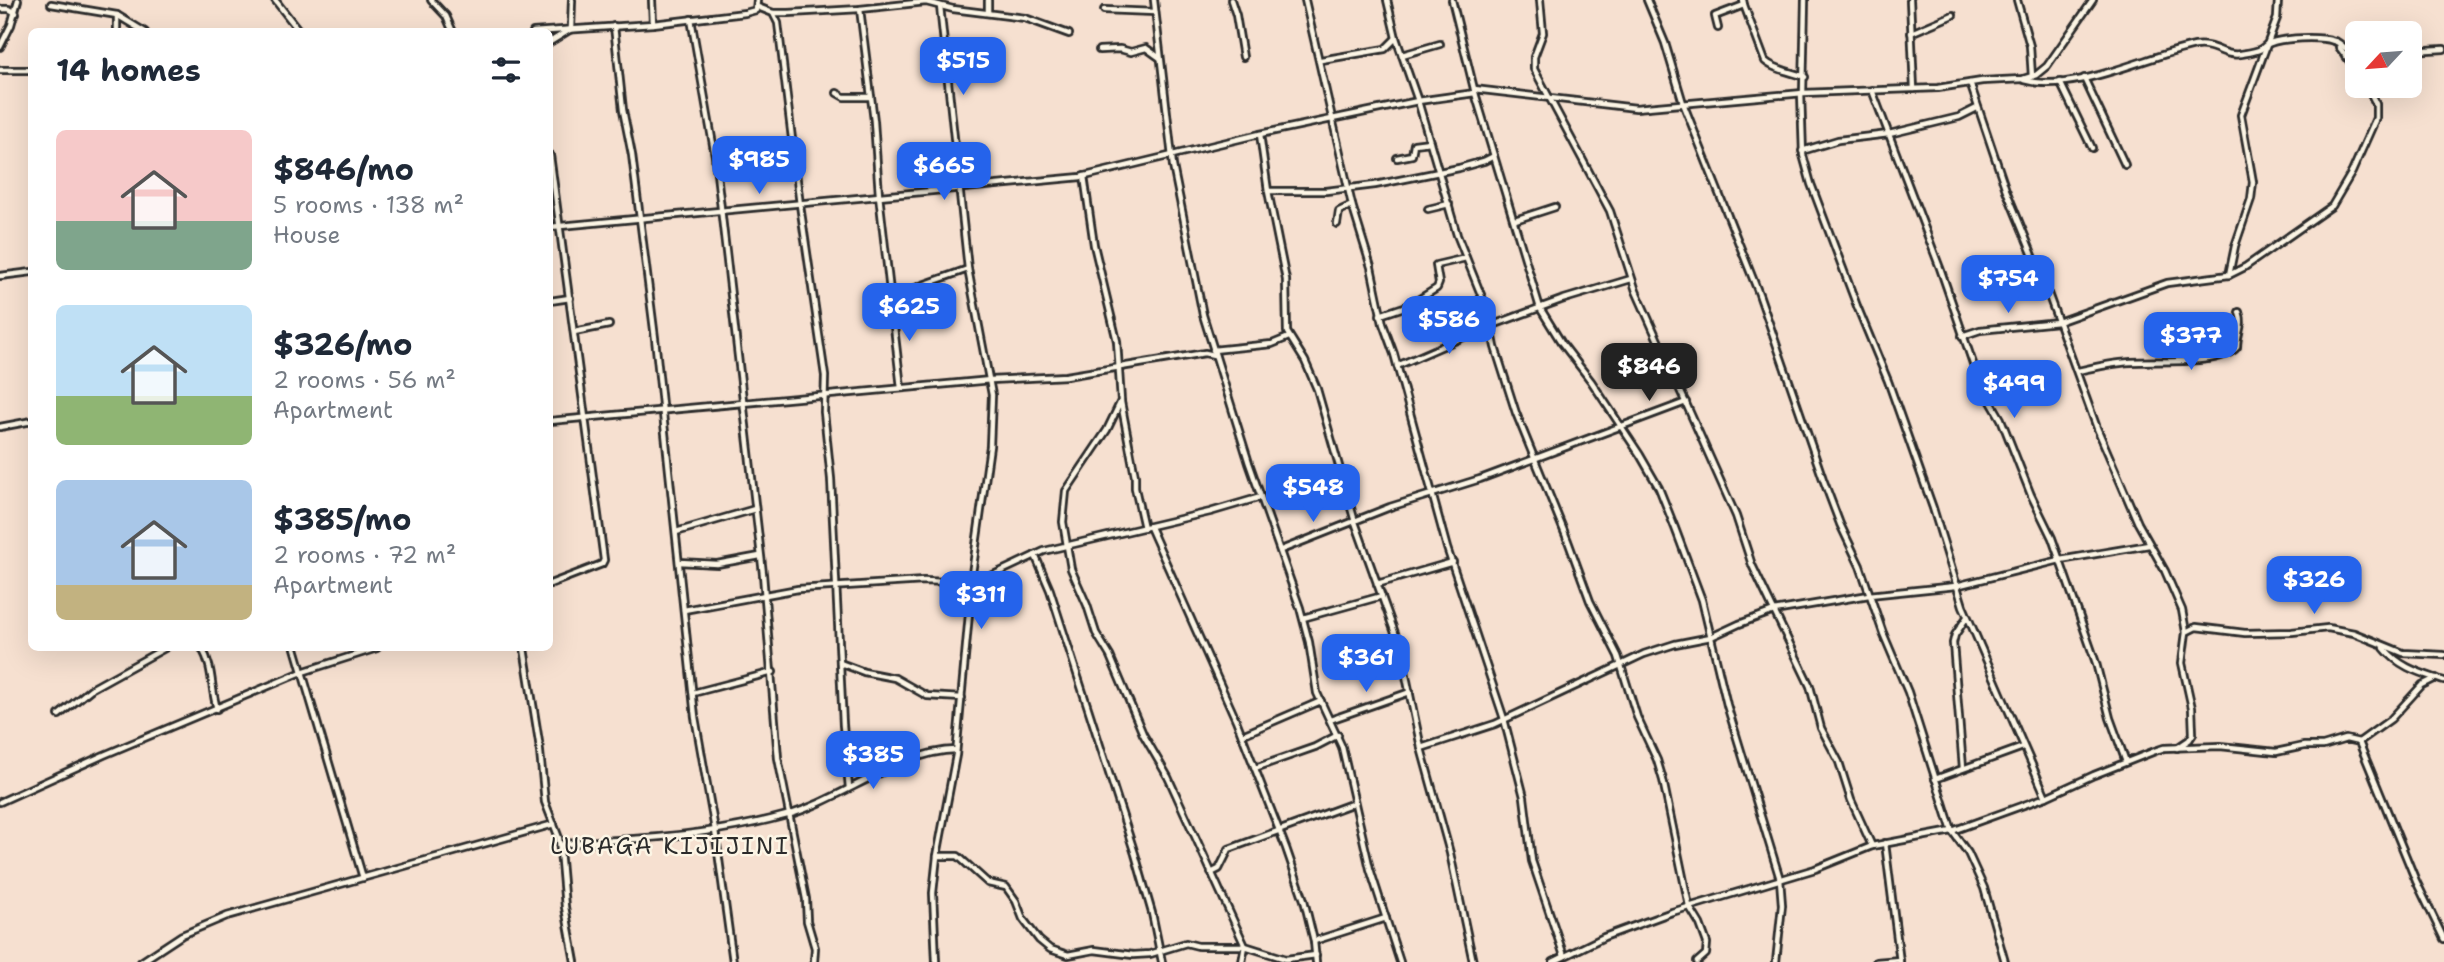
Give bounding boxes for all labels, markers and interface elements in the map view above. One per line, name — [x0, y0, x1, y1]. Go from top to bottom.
north arrow — [2345, 21, 2422, 98]
map controls — [2345, 21, 2422, 98]
pin: $515 — [922, 38, 1004, 97]
text: $515 — [936, 45, 990, 75]
text: 14 homes — [56, 50, 201, 91]
icon: filters — [487, 51, 525, 89]
pin: $985 — [718, 136, 800, 196]
pin: $665 — [903, 142, 985, 202]
text: $985 — [728, 144, 790, 174]
text: $846/mo — [273, 149, 414, 190]
text: $665 — [913, 150, 975, 180]
icon: home — [112, 158, 196, 242]
text: 5 rooms · 138 m² — [273, 190, 464, 220]
text: House — [273, 220, 341, 250]
pin: $754 — [1967, 256, 2049, 315]
text: $754 — [1977, 263, 2039, 293]
pin: $625 — [868, 284, 950, 343]
text: $625 — [878, 291, 940, 321]
pin: $586 — [1408, 296, 1490, 356]
text: $586 — [1418, 304, 1480, 334]
pin: $377 — [2150, 312, 2232, 372]
text: $377 — [2160, 320, 2222, 350]
text: $326/mo — [273, 324, 413, 365]
icon: home — [112, 333, 196, 417]
pin: $846 — [1608, 344, 1690, 403]
text: $846 — [1617, 351, 1681, 381]
pin: $499 — [1973, 360, 2055, 420]
text: 2 rooms · 56 m² — [273, 365, 456, 395]
text: $499 — [1982, 368, 2046, 398]
text: Apartment — [273, 395, 393, 425]
pin: $548 — [1272, 464, 1354, 524]
text: $548 — [1282, 472, 1344, 502]
text: $385/mo — [273, 499, 412, 540]
icon: home — [112, 508, 196, 592]
text: 2 rooms · 72 m² — [273, 540, 456, 570]
pin: $326 — [2273, 556, 2355, 616]
text: $326 — [2283, 564, 2345, 594]
text: Apartment — [273, 570, 393, 600]
pin: $311 — [940, 572, 1022, 631]
text: $311 — [955, 579, 1007, 609]
pin: $361 — [1325, 634, 1407, 694]
text: $361 — [1338, 642, 1394, 672]
pin: $385 — [832, 732, 914, 791]
text: $385 — [842, 739, 904, 769]
district label: LUBAGA KIJIJINI — [550, 831, 790, 861]

